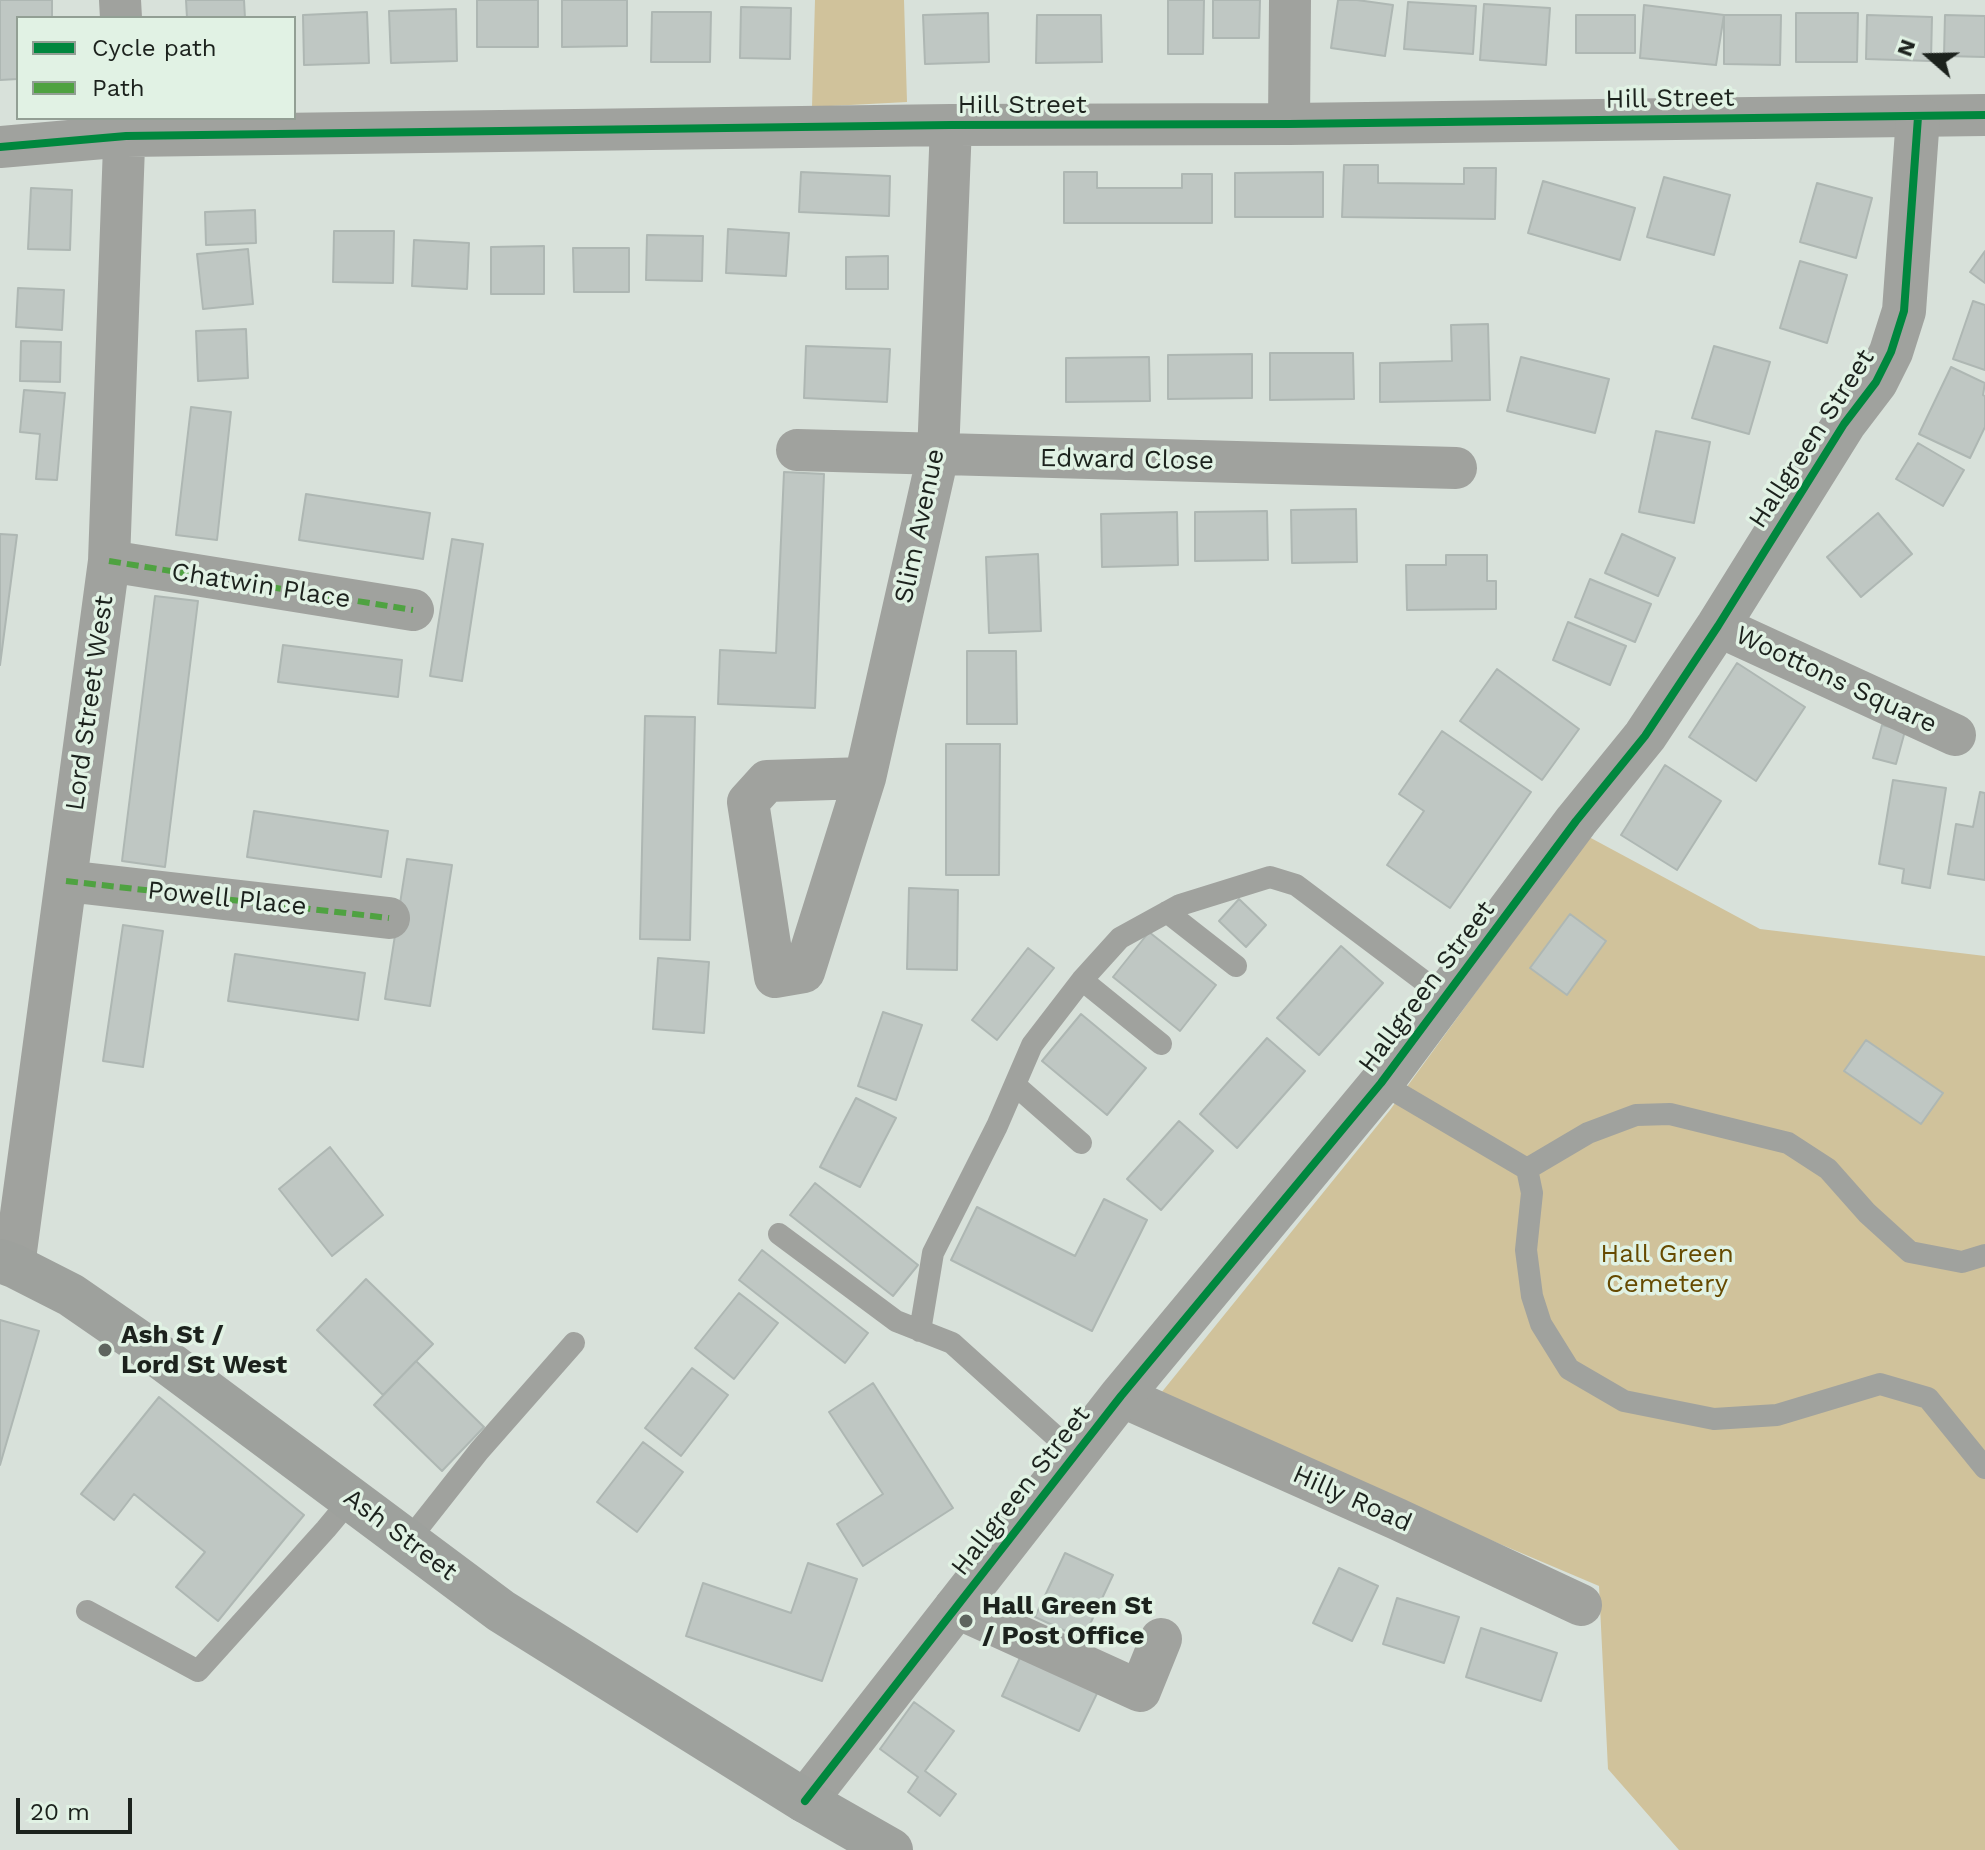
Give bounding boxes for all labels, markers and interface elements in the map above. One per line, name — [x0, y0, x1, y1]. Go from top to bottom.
legend — [16, 16, 296, 120]
north arrow — [1889, 16, 1969, 96]
text: Cycle path — [92, 34, 217, 62]
text: N — [1891, 36, 1921, 60]
text: Path — [92, 74, 145, 102]
street label: Hill Street — [1605, 82, 1735, 116]
street label: Hill Street — [957, 89, 1087, 121]
street label: Hallgreen Street — [1743, 344, 1881, 534]
street label: Edward Close — [1040, 443, 1214, 477]
street label: Slim Avenue — [888, 446, 952, 606]
street label: Chatwin Place — [169, 556, 353, 616]
street label: Lord Street West — [59, 593, 121, 813]
street label: Woottons Square — [1730, 620, 1942, 740]
street label: Powell Place — [146, 875, 308, 923]
street label: Hallgreen Street — [1352, 895, 1502, 1079]
park label: Hall Green Cemetery — [1600, 1238, 1734, 1300]
place label: Ash St / Lord St West — [121, 1319, 287, 1380]
marker: Ash St / Lord St West — [96, 1341, 114, 1359]
street label: Hallgreen Street — [945, 1400, 1097, 1582]
street label: Hilly Road — [1288, 1459, 1416, 1539]
street label: Ash Street — [337, 1482, 463, 1588]
place label: Hall Green St / Post Office — [982, 1590, 1152, 1652]
marker: Hall Green St / Post Office — [957, 1612, 975, 1630]
scale bar — [20, 1782, 136, 1832]
text: 20 m — [30, 1798, 90, 1826]

